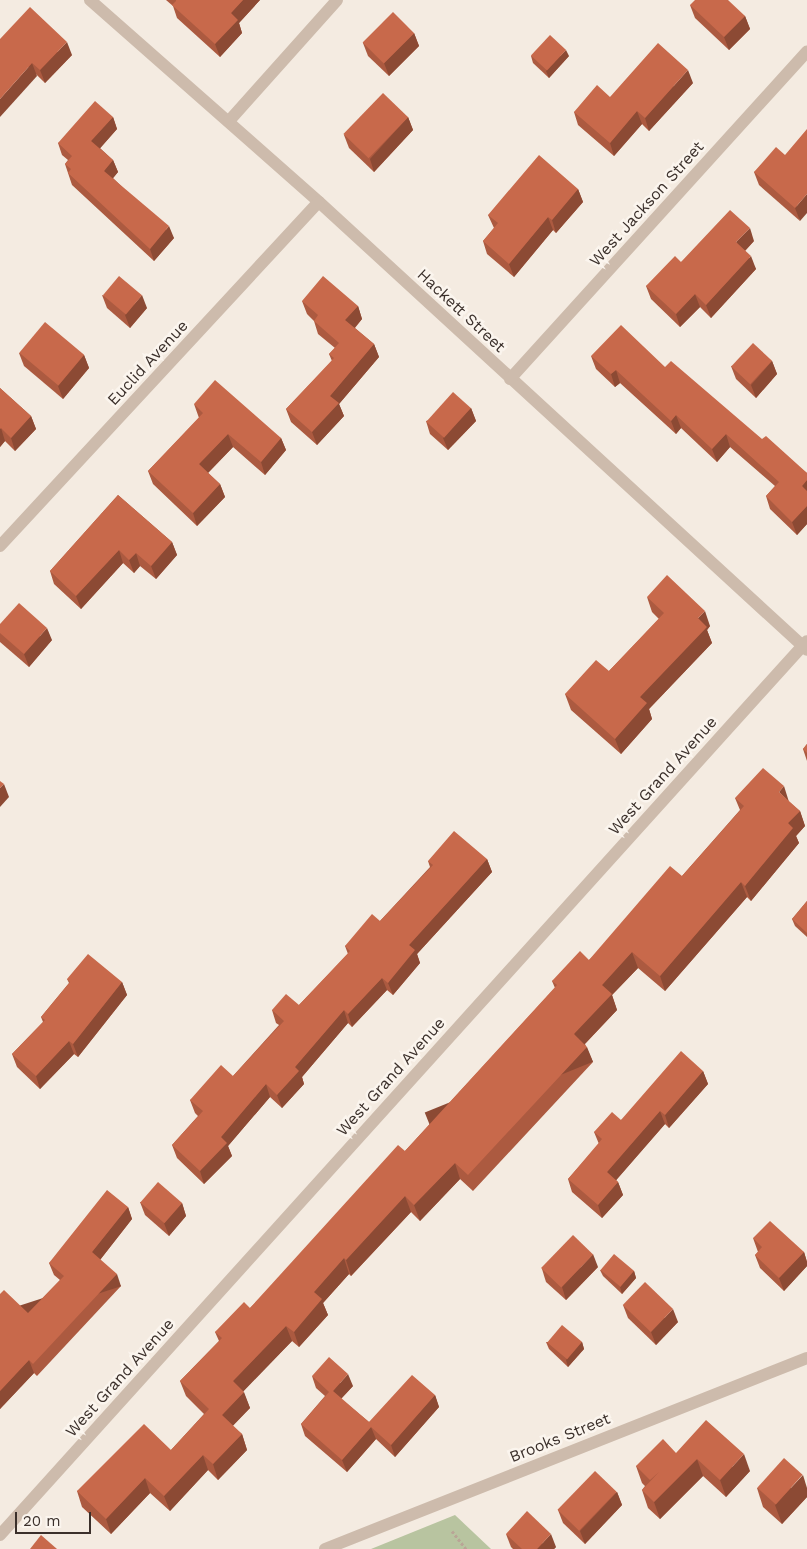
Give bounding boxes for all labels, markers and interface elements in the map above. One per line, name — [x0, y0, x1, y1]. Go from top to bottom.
street label: West Jackson Street — [586, 137, 708, 271]
street label: Hackett Street — [413, 265, 509, 357]
street label: Euclid Avenue — [103, 316, 193, 410]
street label: West Grand Avenue — [604, 713, 722, 839]
street label: West Grand Avenue — [332, 1014, 450, 1140]
street label: West Grand Avenue — [61, 1315, 179, 1441]
street label: Brooks Street — [507, 1409, 613, 1467]
scale bar — [18, 1502, 94, 1534]
text: 20 m — [23, 1512, 61, 1530]

